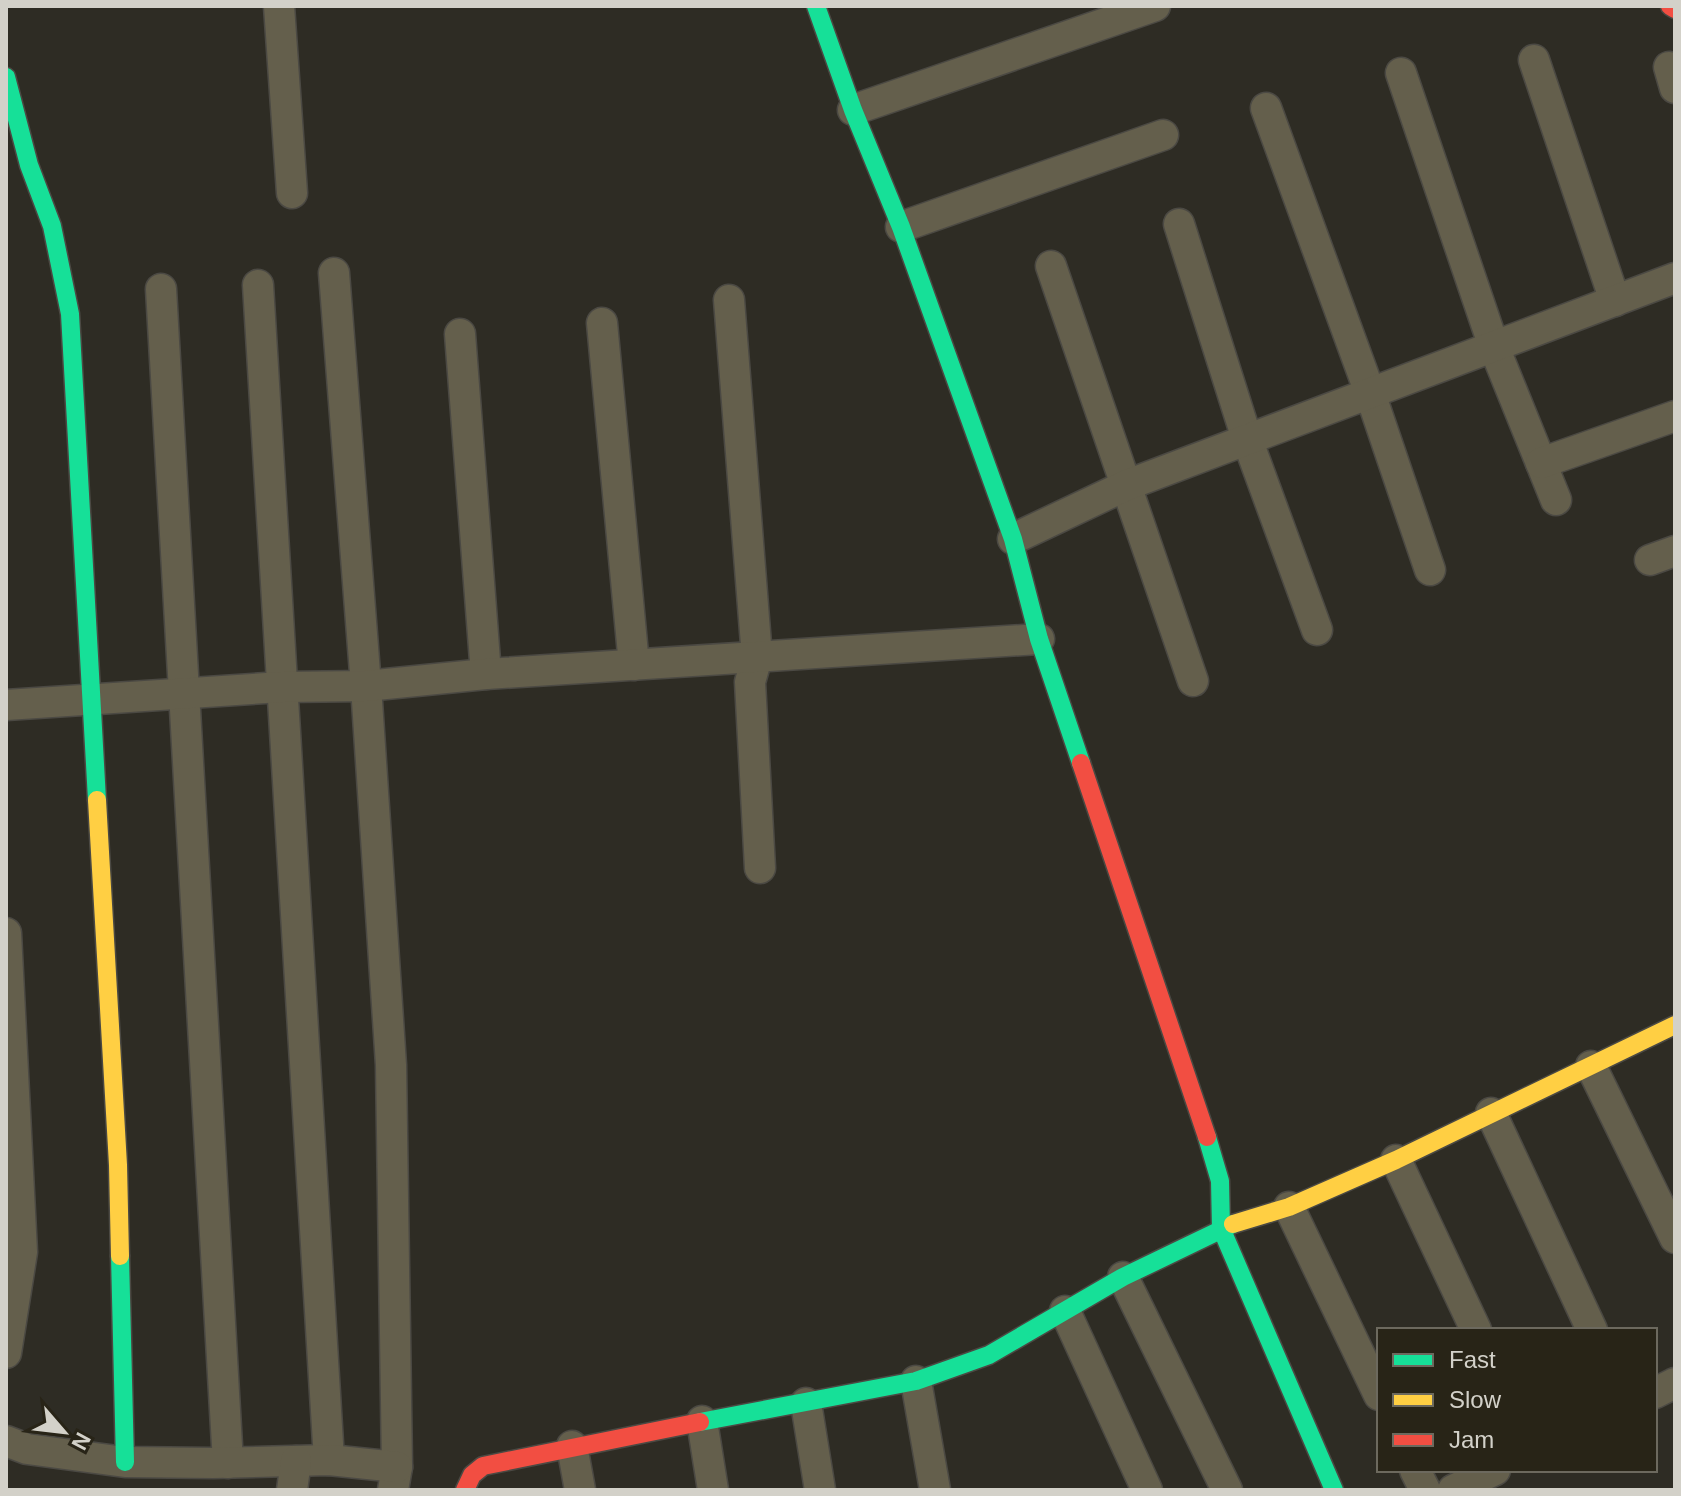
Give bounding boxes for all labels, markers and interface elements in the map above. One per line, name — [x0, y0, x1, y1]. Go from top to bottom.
legend — [1377, 1328, 1657, 1472]
text: Fast — [1449, 1346, 1496, 1373]
text: Slow — [1449, 1386, 1502, 1413]
north arrow — [24, 1392, 104, 1472]
text: Jam — [1449, 1426, 1494, 1453]
text: N — [66, 1428, 96, 1454]

